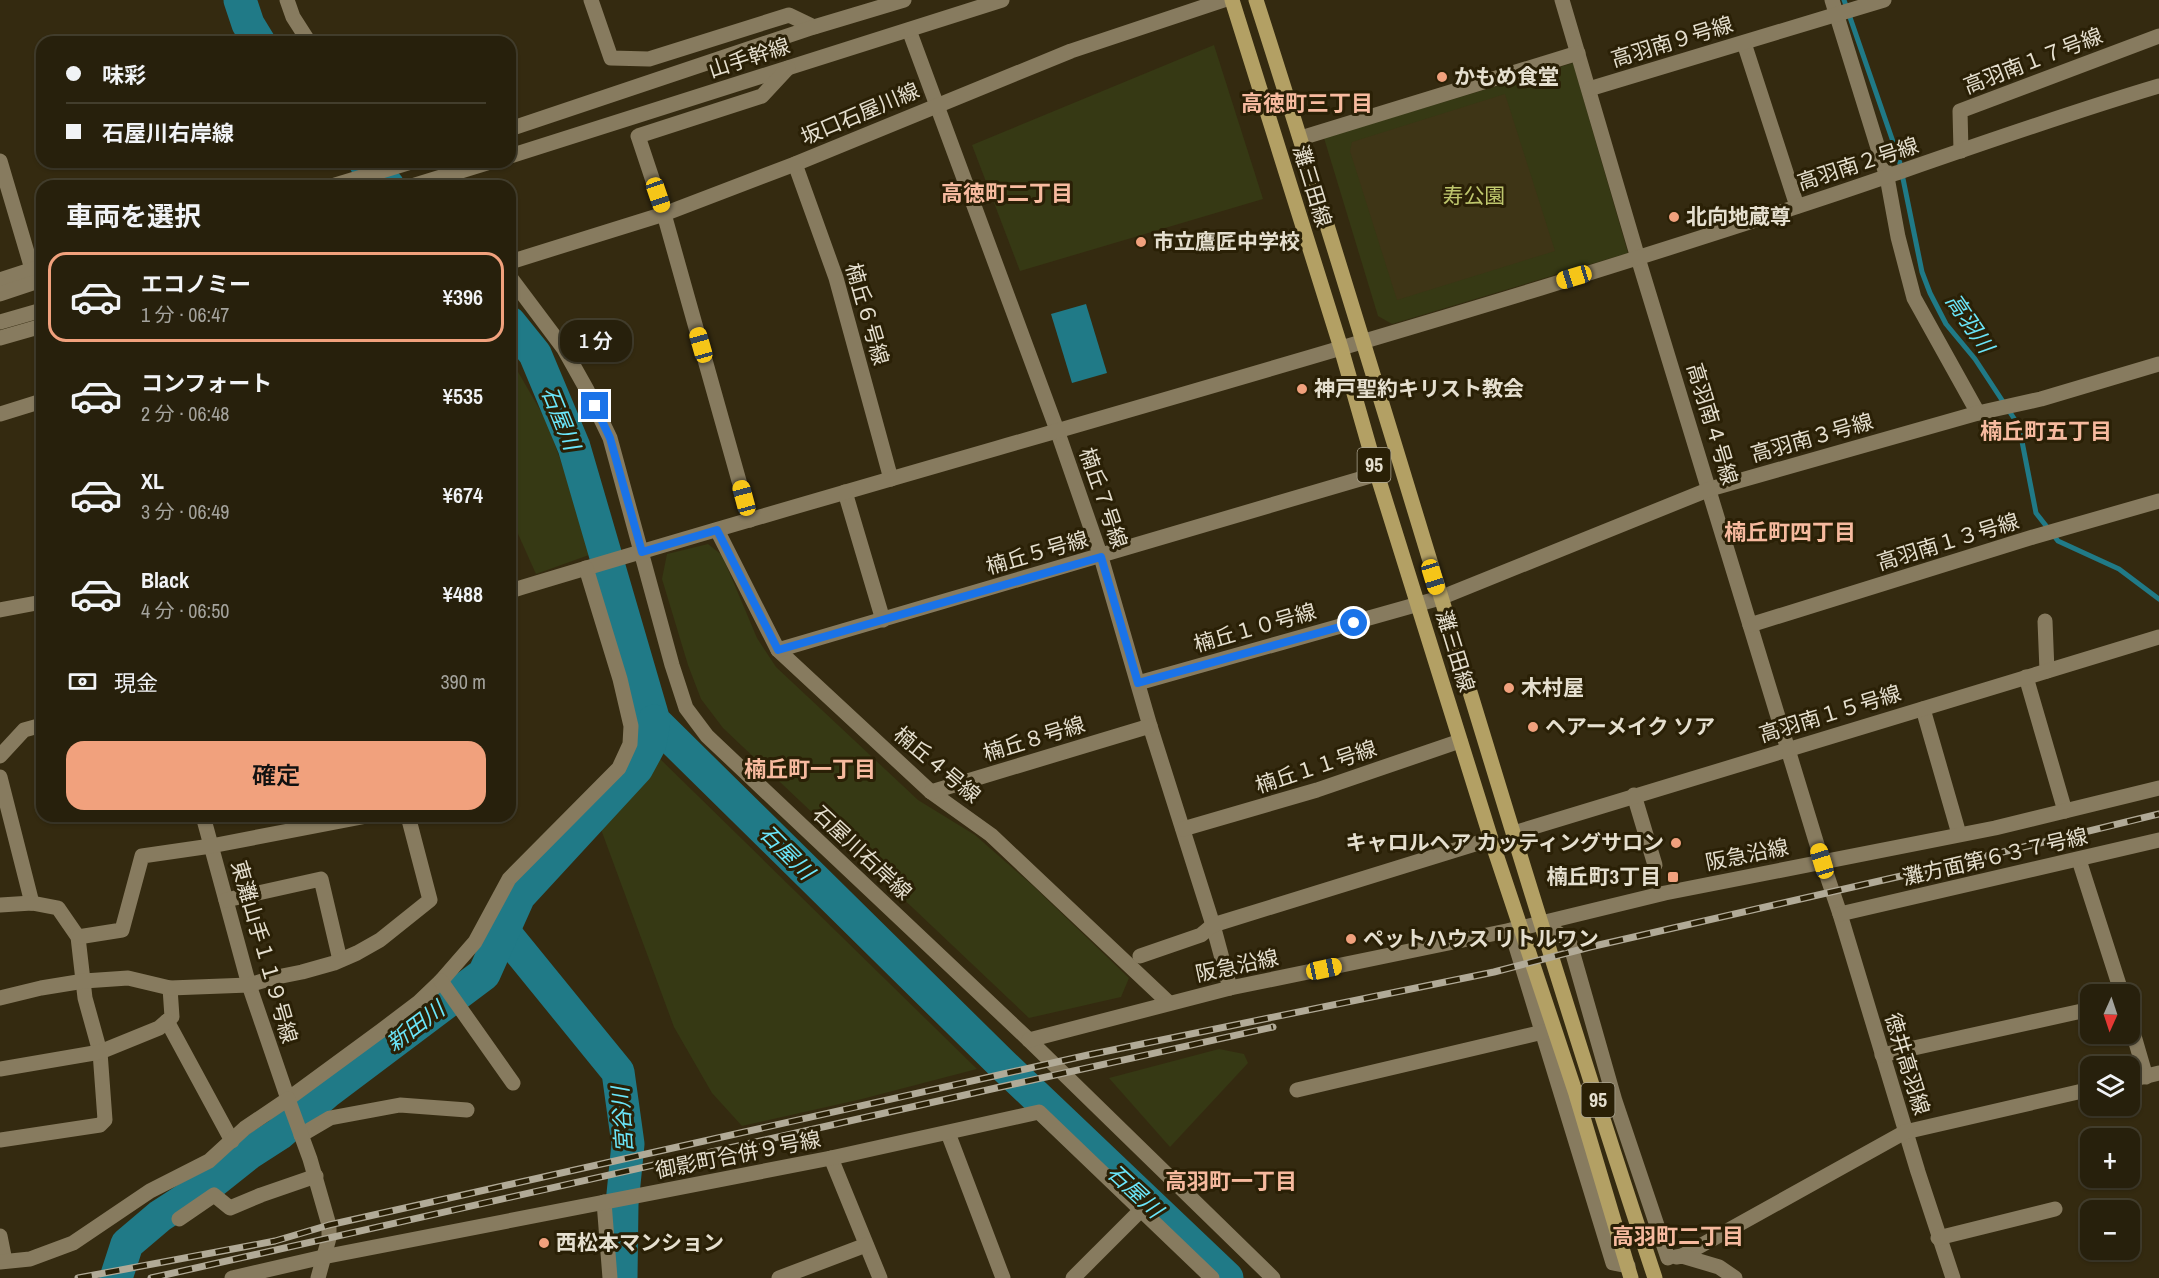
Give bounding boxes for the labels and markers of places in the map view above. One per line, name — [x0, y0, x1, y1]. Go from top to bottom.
place label: かもめ食堂 — [1454, 62, 1559, 91]
marker: かもめ食堂 — [1435, 70, 1449, 84]
place label: 北向地蔵尊 — [1686, 202, 1791, 231]
marker: 北向地蔵尊 — [1667, 210, 1681, 224]
place label: 市立鷹匠中学校 — [1153, 227, 1300, 256]
marker: 市立鷹匠中学校 — [1134, 235, 1148, 249]
place label: 神戸聖約キリスト教会 — [1314, 374, 1524, 403]
marker: 神戸聖約キリスト教会 — [1295, 382, 1309, 396]
place label: 木村屋 — [1521, 673, 1584, 702]
marker: 木村屋 — [1502, 681, 1516, 695]
place label: ヘアーメイク ソア — [1545, 712, 1715, 741]
marker: ヘアーメイク ソア — [1526, 720, 1540, 734]
place label: キャロルヘア カッティングサロン — [1345, 828, 1664, 857]
marker: キャロルヘア カッティングサロン — [1669, 836, 1683, 850]
place label: 楠丘町3丁目 — [1546, 862, 1661, 891]
marker: 楠丘町3丁目 — [1666, 870, 1680, 884]
place label: ペットハウス リトルワン — [1363, 924, 1599, 953]
marker: ペットハウス リトルワン — [1344, 932, 1358, 946]
place label: 西松本マンション — [556, 1228, 724, 1257]
marker: 西松本マンション — [537, 1236, 551, 1250]

